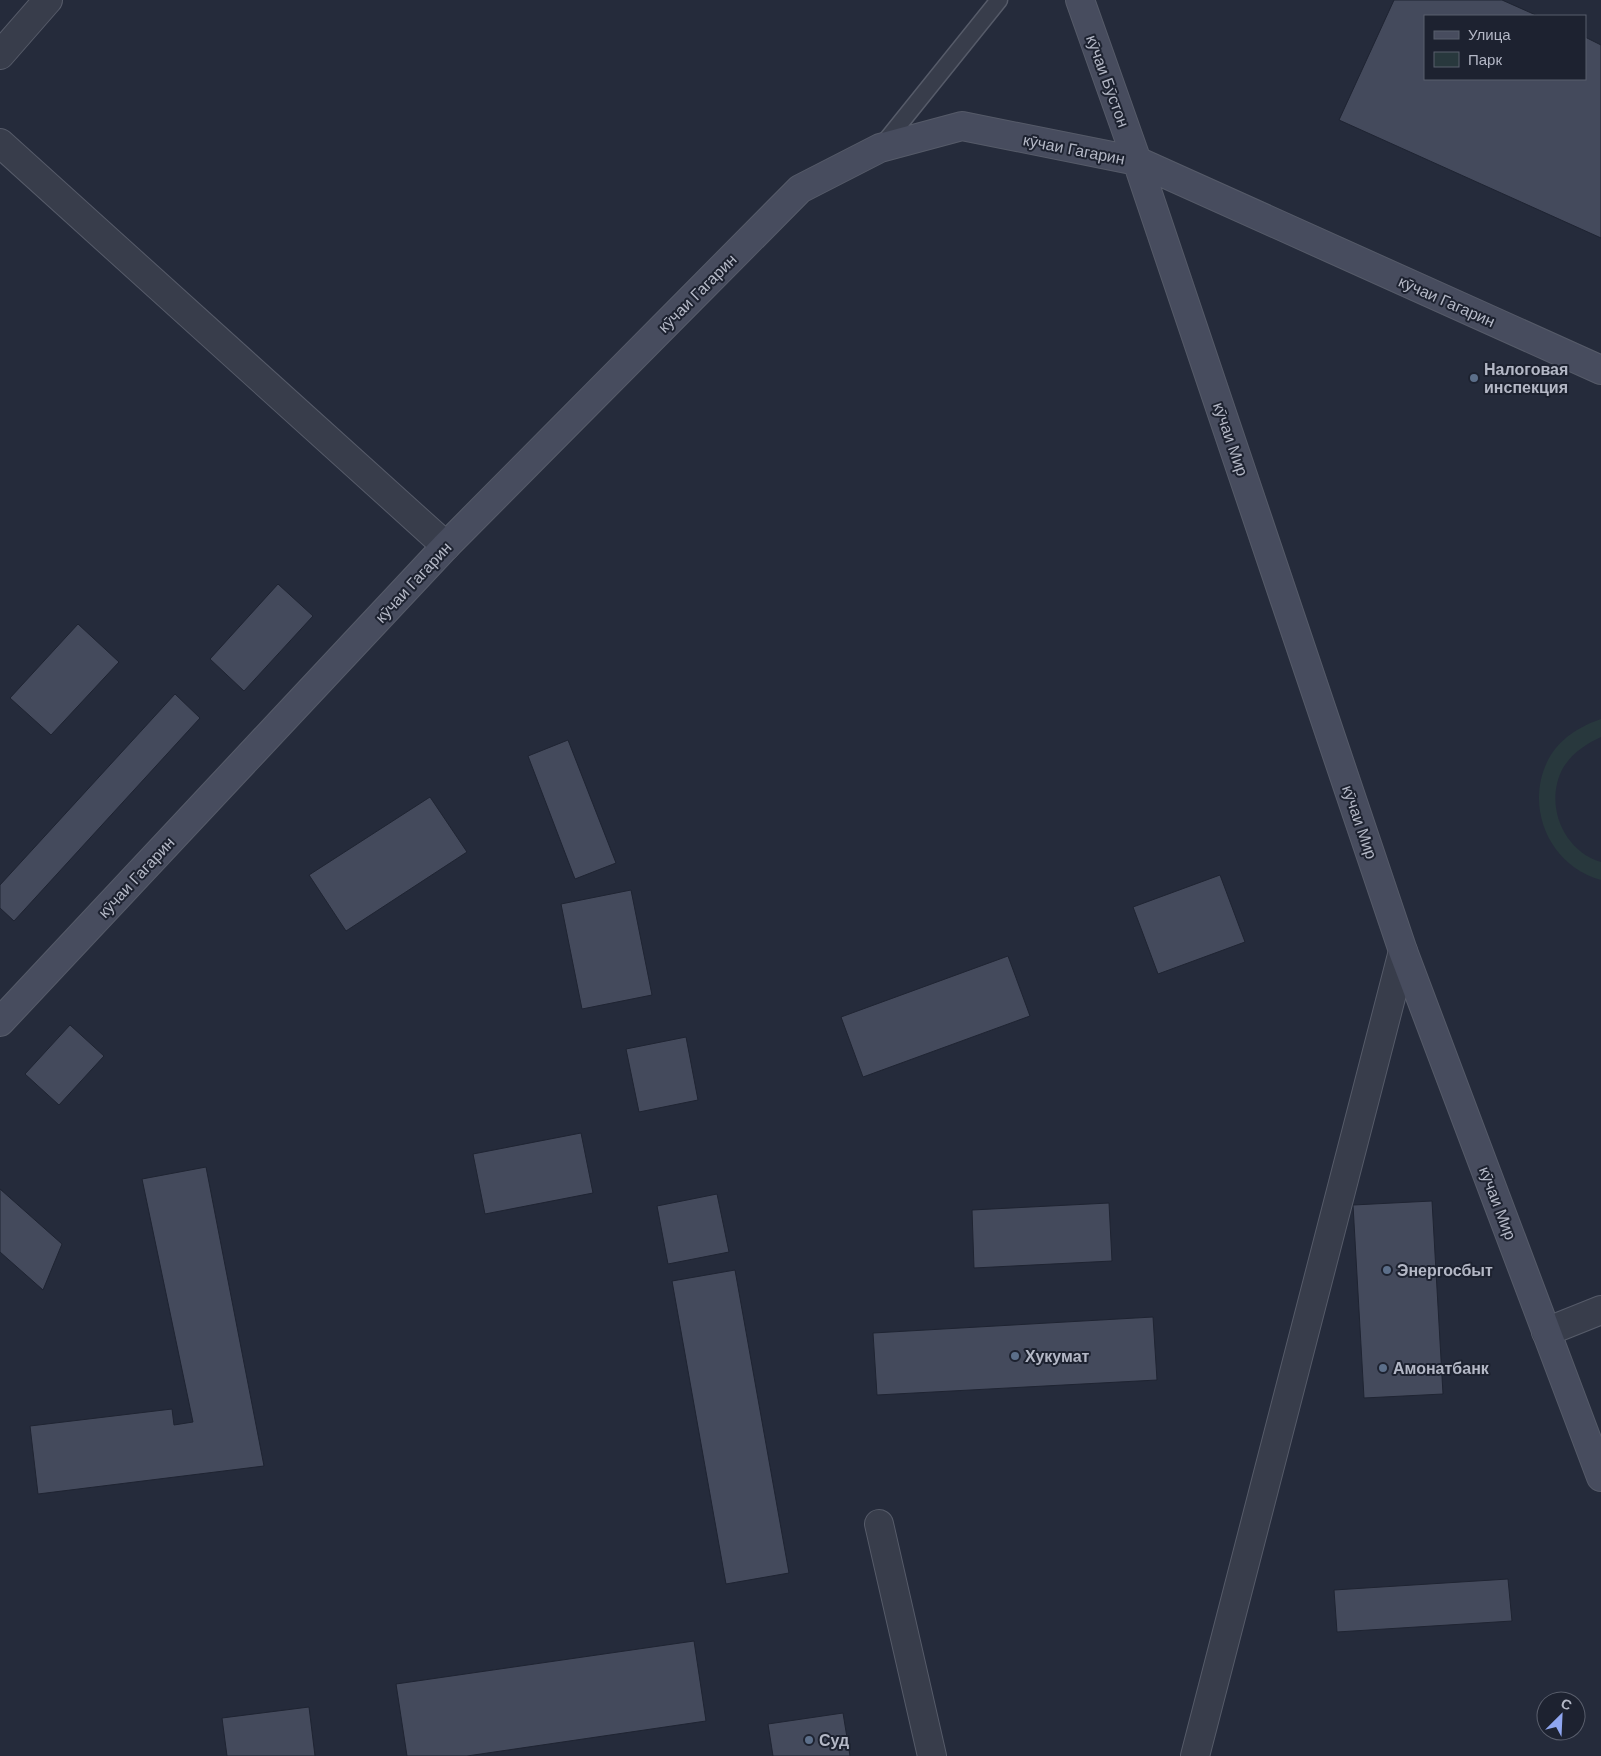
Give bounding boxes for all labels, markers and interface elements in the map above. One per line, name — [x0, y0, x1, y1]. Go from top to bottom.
legend — [1424, 15, 1586, 80]
text: Улица — [1468, 26, 1511, 43]
street label: кӯчаи Бӯстон — [1083, 33, 1132, 130]
text: Парк — [1468, 51, 1502, 68]
street label: кӯчаи Гагарин — [1022, 131, 1126, 168]
street label: кӯчаи Гагарин — [655, 251, 740, 336]
street label: кӯчаи Гагарин — [1396, 273, 1497, 330]
place label: Налоговая инспекция — [1484, 361, 1568, 396]
marker: Налоговая инспекция — [1468, 372, 1480, 384]
street label: кӯчаи Мир — [1210, 400, 1251, 478]
street label: кӯчаи Гагарин — [372, 539, 455, 626]
street label: кӯчаи Мир — [1339, 783, 1380, 861]
street label: кӯчаи Гагарин — [95, 834, 178, 921]
street label: кӯчаи Мир — [1476, 1164, 1519, 1242]
place label: Энергосбыт — [1397, 1262, 1493, 1279]
marker: Энергосбыт — [1381, 1264, 1393, 1276]
place label: Хукумат — [1025, 1348, 1090, 1365]
marker: Хукумат — [1009, 1350, 1021, 1362]
place label: Амонатбанк — [1393, 1360, 1490, 1377]
marker: Амонатбанк — [1377, 1362, 1389, 1374]
north arrow — [1536, 1691, 1586, 1741]
text: С — [1558, 1695, 1574, 1713]
place label: Суд — [819, 1732, 849, 1749]
marker: Суд — [803, 1734, 815, 1746]

